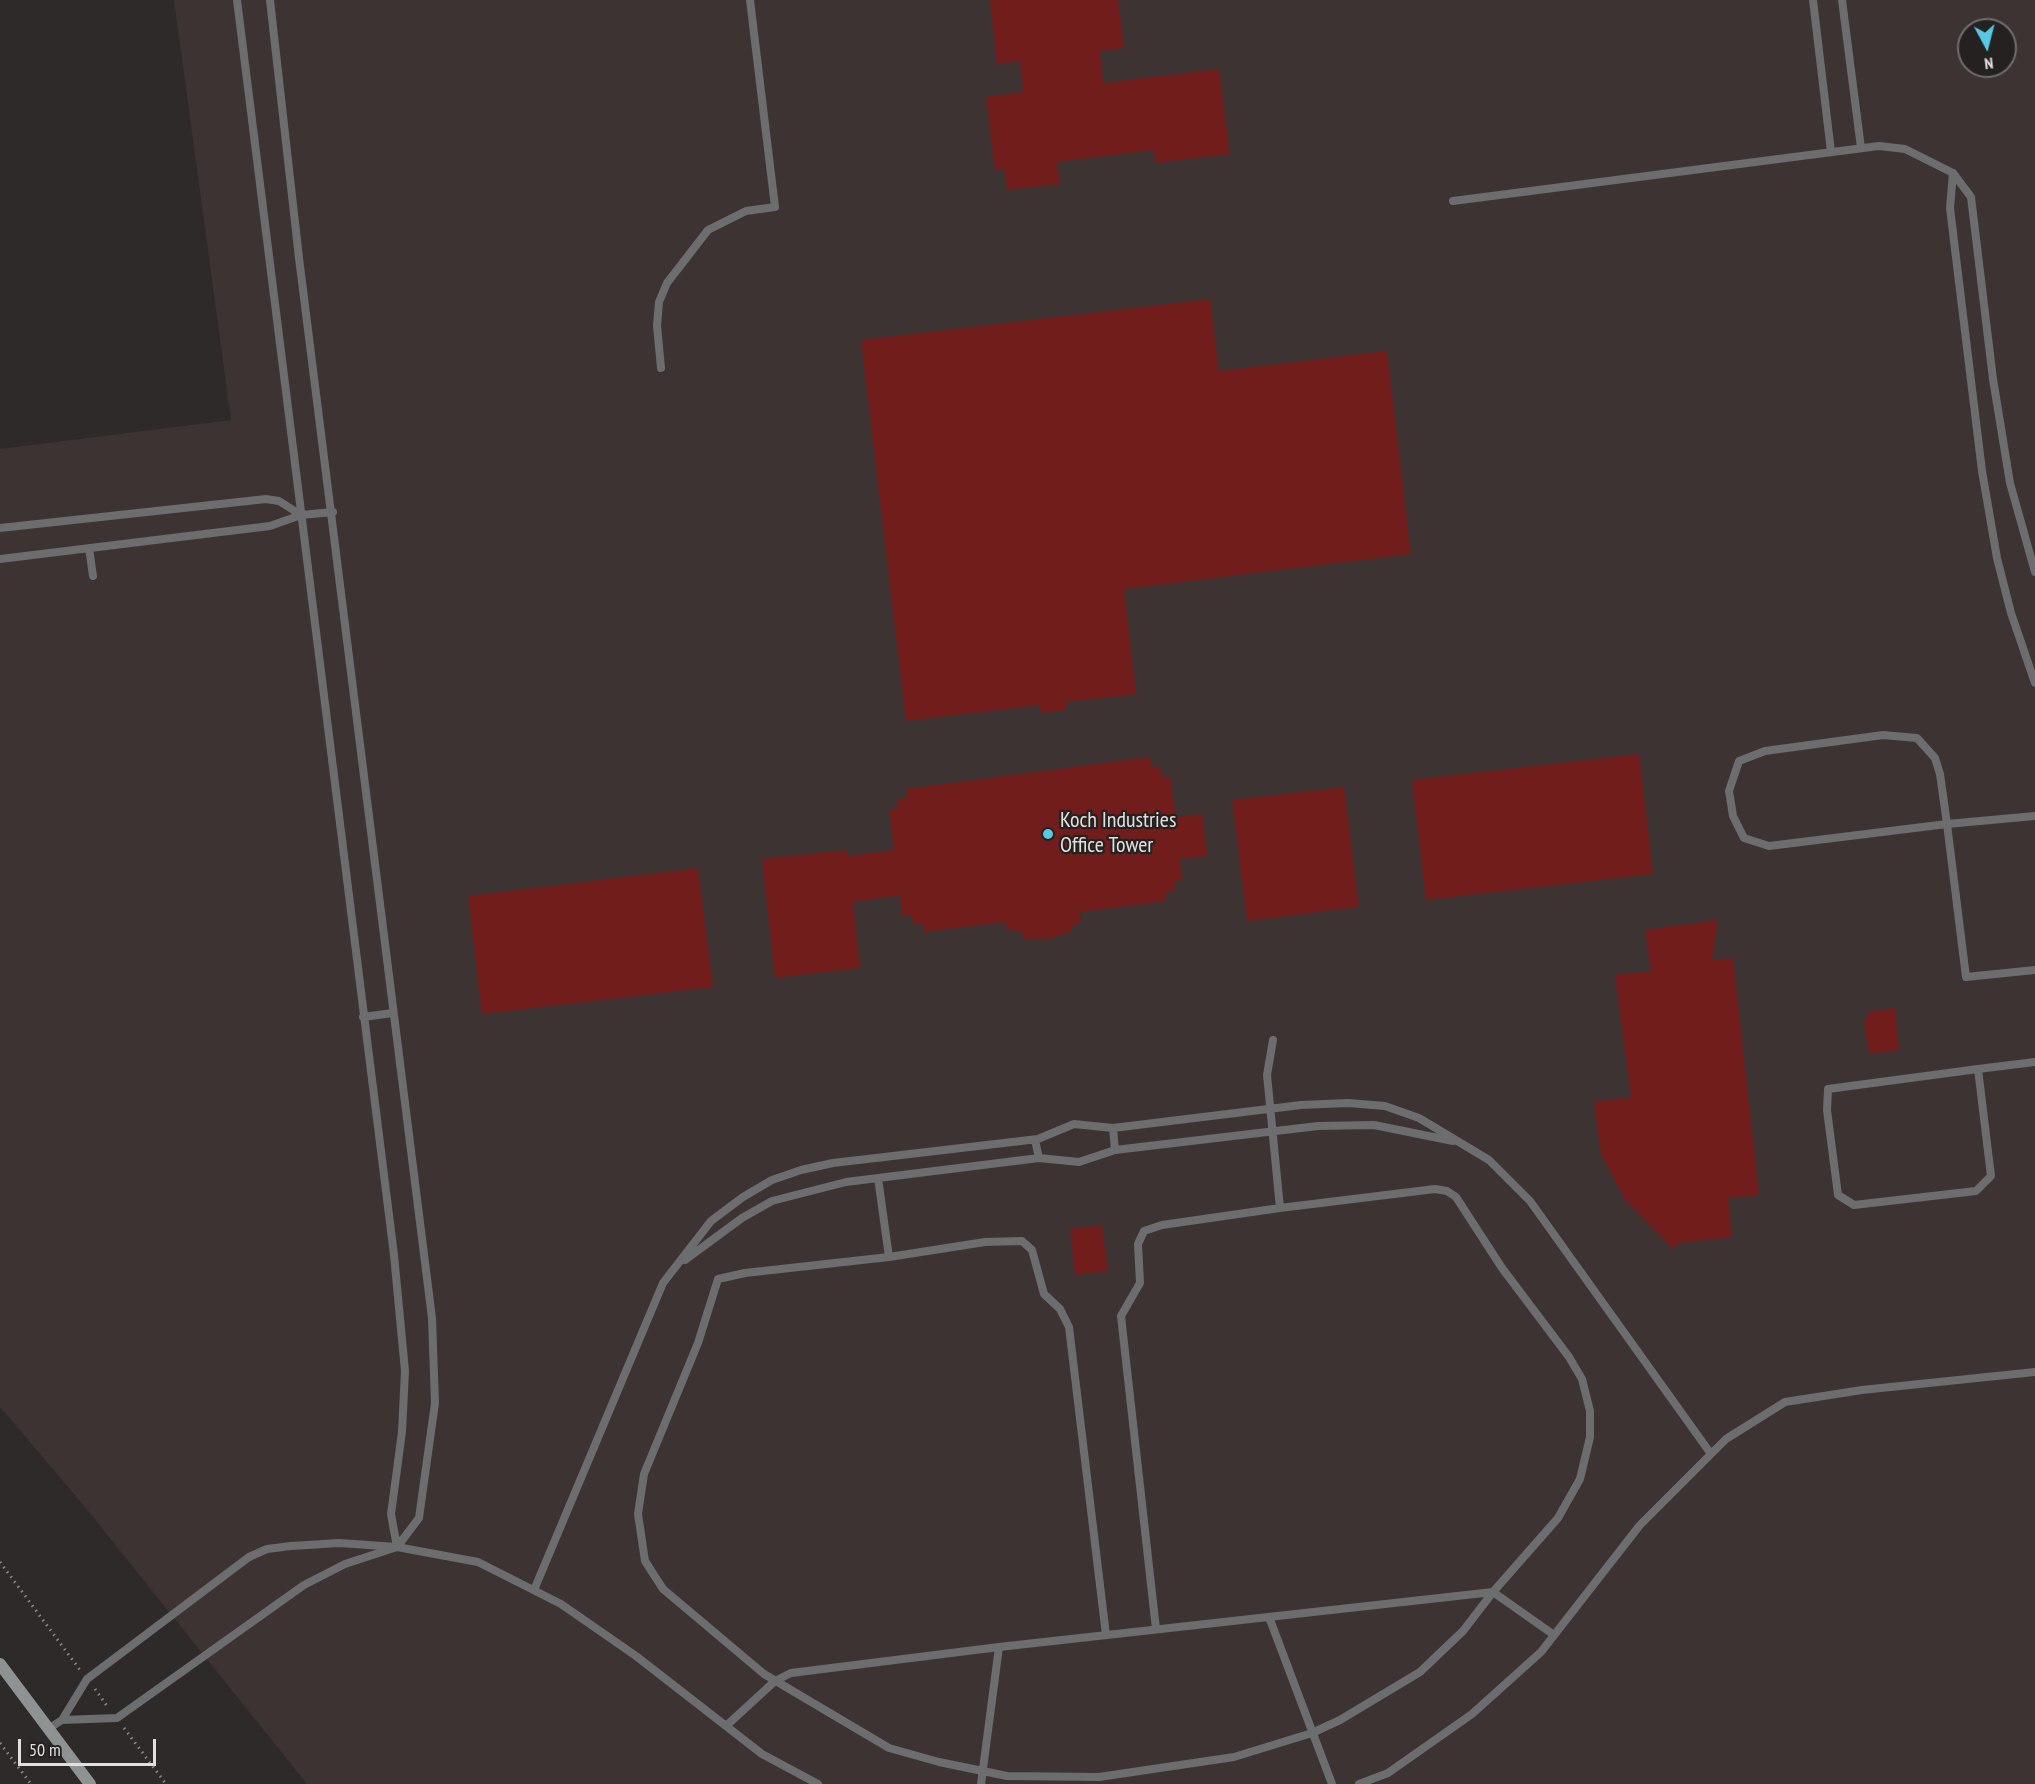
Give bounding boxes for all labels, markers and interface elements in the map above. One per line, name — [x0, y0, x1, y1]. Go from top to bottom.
north arrow — [1957, 18, 2017, 78]
text: N — [1983, 53, 1994, 74]
place label: Koch Industries Office Tower — [1060, 808, 1176, 860]
marker: Koch Industries Office Tower — [1041, 827, 1055, 841]
scale bar — [21, 1727, 159, 1765]
text: 50 m — [29, 1738, 61, 1761]

